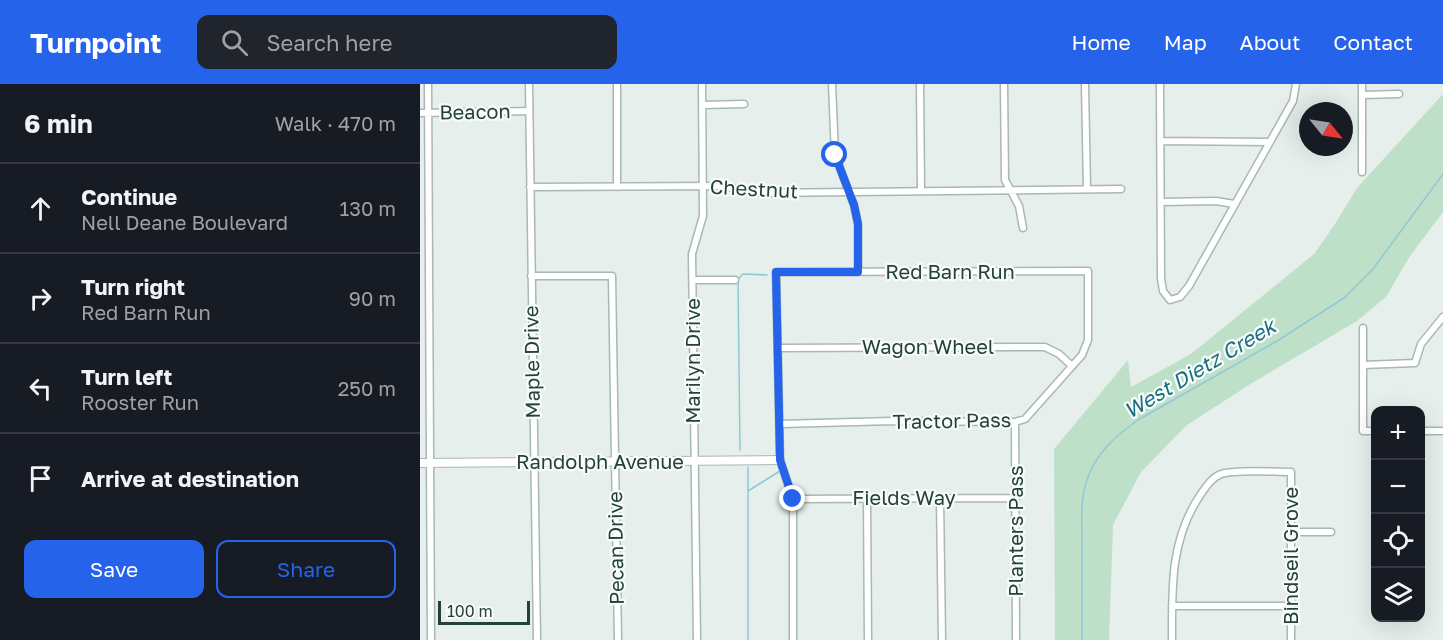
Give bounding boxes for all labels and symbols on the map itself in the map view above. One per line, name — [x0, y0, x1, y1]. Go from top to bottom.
street label: Beacon — [439, 98, 511, 124]
north arrow — [1299, 102, 1353, 156]
route start — [821, 141, 847, 167]
street label: Chestnut — [709, 174, 799, 202]
street label: Red Barn Run — [885, 259, 1015, 283]
street label: Marilyn Drive — [680, 298, 704, 424]
street label: Maple Drive — [518, 305, 544, 419]
water label: West Dietz Creek — [1119, 312, 1282, 424]
street label: Wagon Wheel — [862, 334, 994, 358]
street label: Tractor Pass — [892, 407, 1011, 433]
street label: Randolph Avenue — [516, 449, 684, 473]
street label: Planters Pass — [1003, 465, 1027, 597]
route end — [779, 485, 805, 511]
street label: Fields Way — [852, 485, 956, 509]
street label: Bindseil Grove — [1278, 487, 1302, 625]
street label: Pecan Drive — [602, 491, 628, 605]
scale bar — [438, 598, 530, 626]

